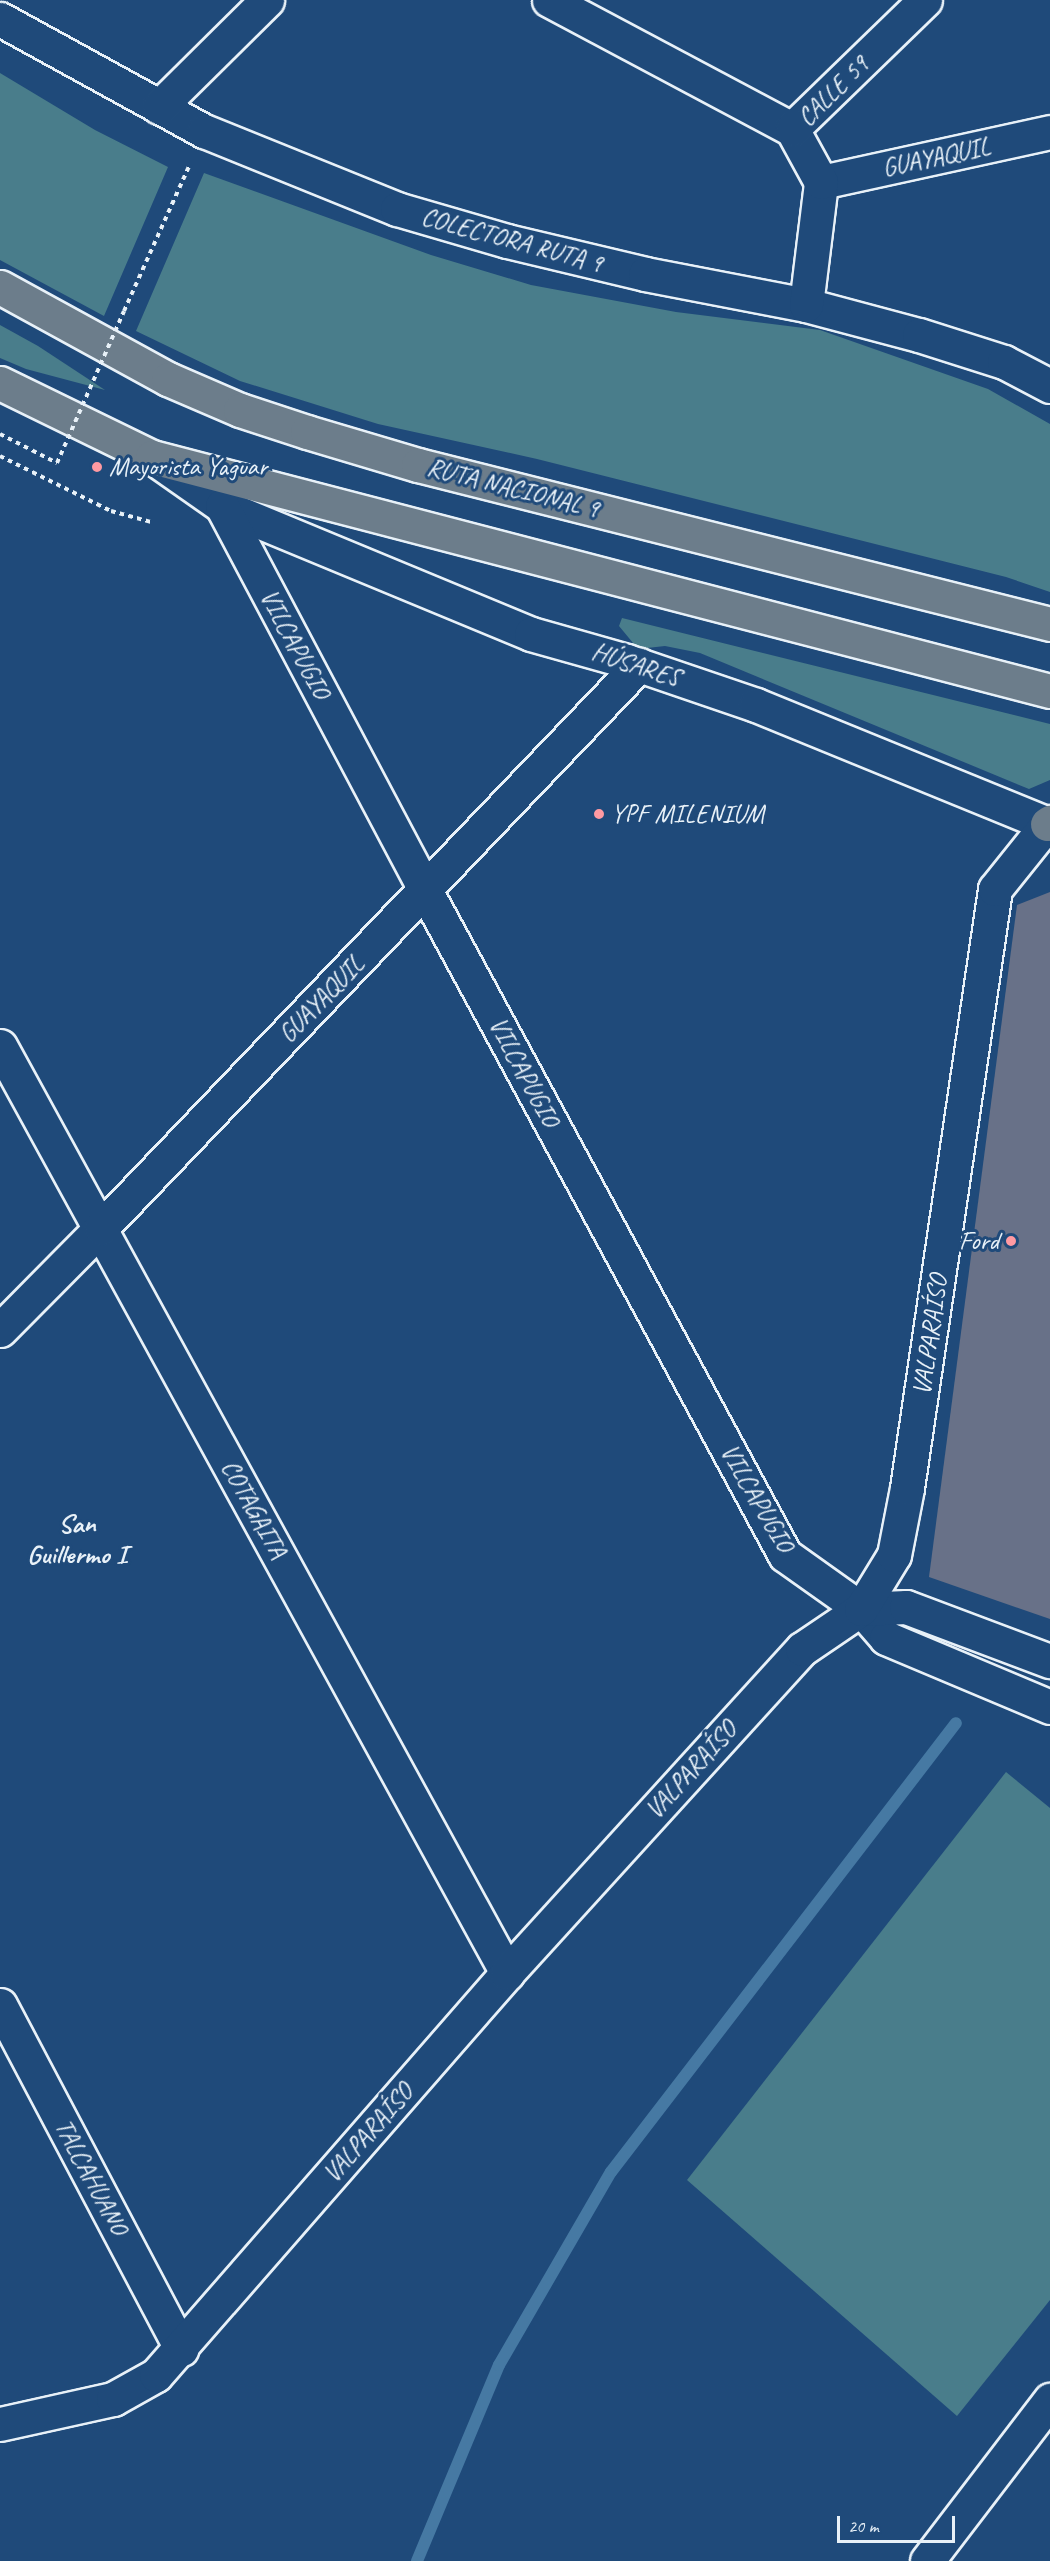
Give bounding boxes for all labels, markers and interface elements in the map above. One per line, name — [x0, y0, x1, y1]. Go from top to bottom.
street label: CALLE 59 — [791, 49, 875, 133]
street label: GUAYAQUIL — [879, 130, 993, 184]
street label: COLECTORA RUTA 9 — [418, 201, 606, 279]
place label: Mayorista Yaguar — [109, 451, 267, 483]
street label: RUTA NACIONAL 9 — [423, 451, 603, 525]
marker: Mayorista Yaguar — [90, 460, 104, 474]
street label: VILCAPUGIO — [253, 584, 337, 704]
street label: HÚSARES — [588, 636, 684, 694]
place label: YPF MILENIUM — [611, 798, 764, 830]
marker: YPF MILENIUM — [592, 807, 606, 821]
street label: GUAYAQUIL — [272, 949, 370, 1049]
street label: VILCAPUGIO — [482, 1012, 566, 1132]
place label: Ford — [959, 1225, 999, 1257]
marker: Ford — [1004, 1234, 1018, 1248]
street label: VALPARAÍSO — [906, 1273, 954, 1397]
street label: VILCAPUGIO — [714, 1438, 800, 1558]
street label: COTAGAITA — [214, 1454, 294, 1564]
district label: San Guillermo I — [27, 1507, 127, 1570]
street label: VALPARAÍSO — [639, 1714, 743, 1826]
street label: VALPARAÍSO — [316, 2077, 420, 2189]
street label: TALCAHUANO — [48, 2114, 134, 2240]
scale bar — [840, 2504, 958, 2542]
text: 20 m — [848, 2515, 879, 2537]

